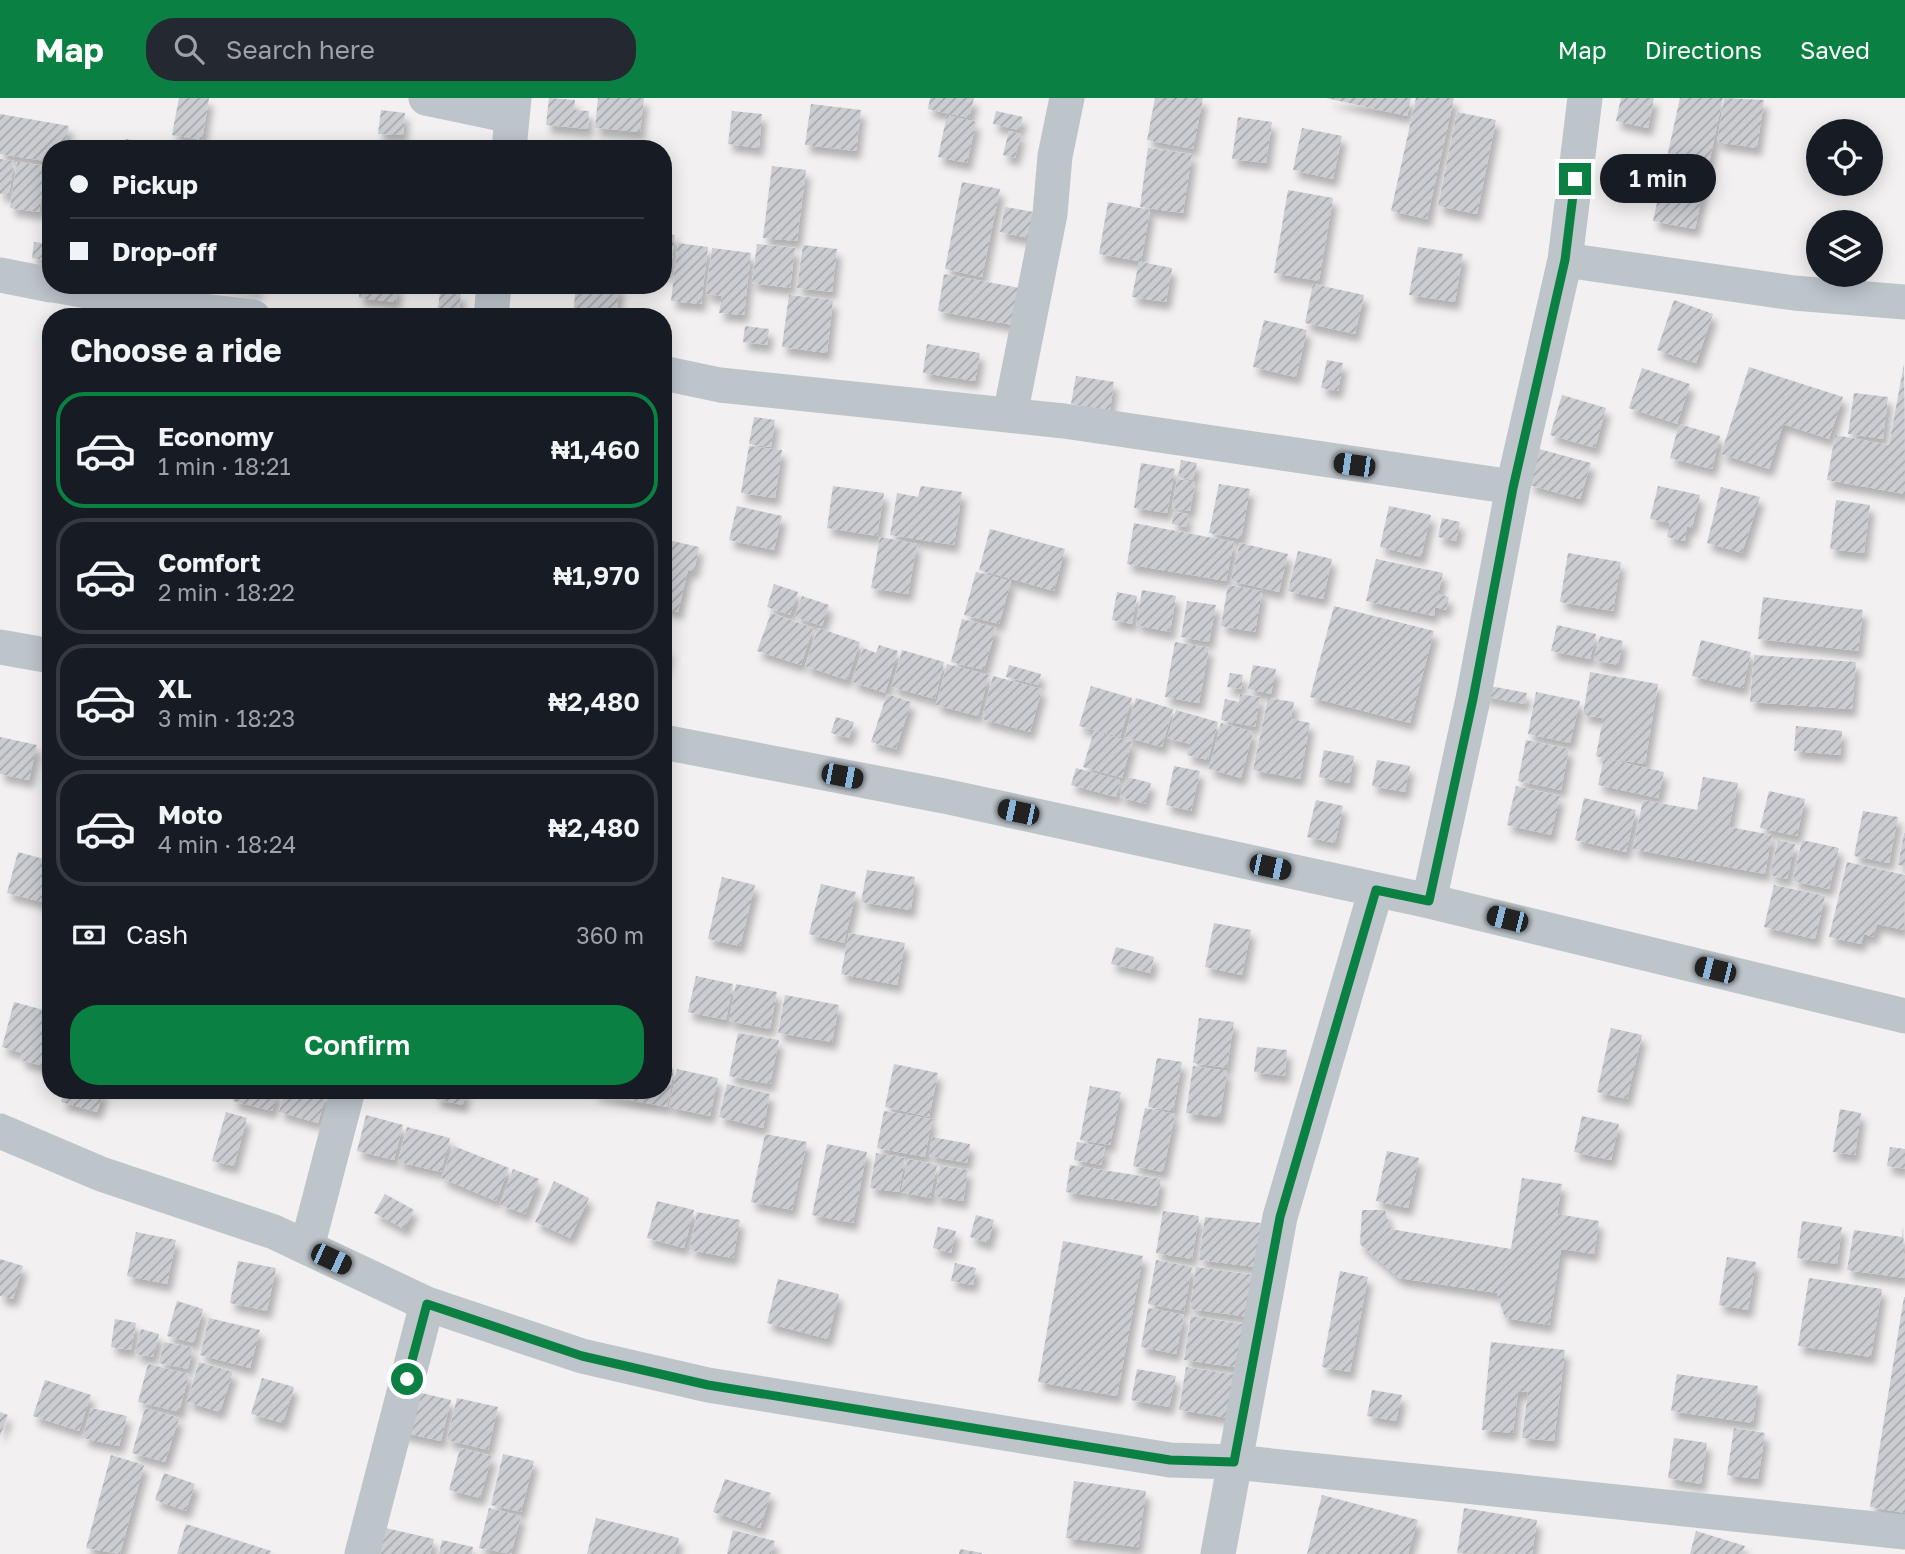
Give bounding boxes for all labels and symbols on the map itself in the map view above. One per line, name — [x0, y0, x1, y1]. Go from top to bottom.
callout: 1 min — [1600, 154, 1715, 204]
route end — [1559, 163, 1591, 195]
car — [1332, 452, 1377, 478]
car — [820, 762, 865, 790]
car — [996, 797, 1041, 827]
car — [1248, 852, 1293, 882]
car — [1485, 904, 1530, 934]
car — [1693, 955, 1738, 985]
car — [308, 1241, 355, 1277]
route start — [391, 1363, 423, 1395]

